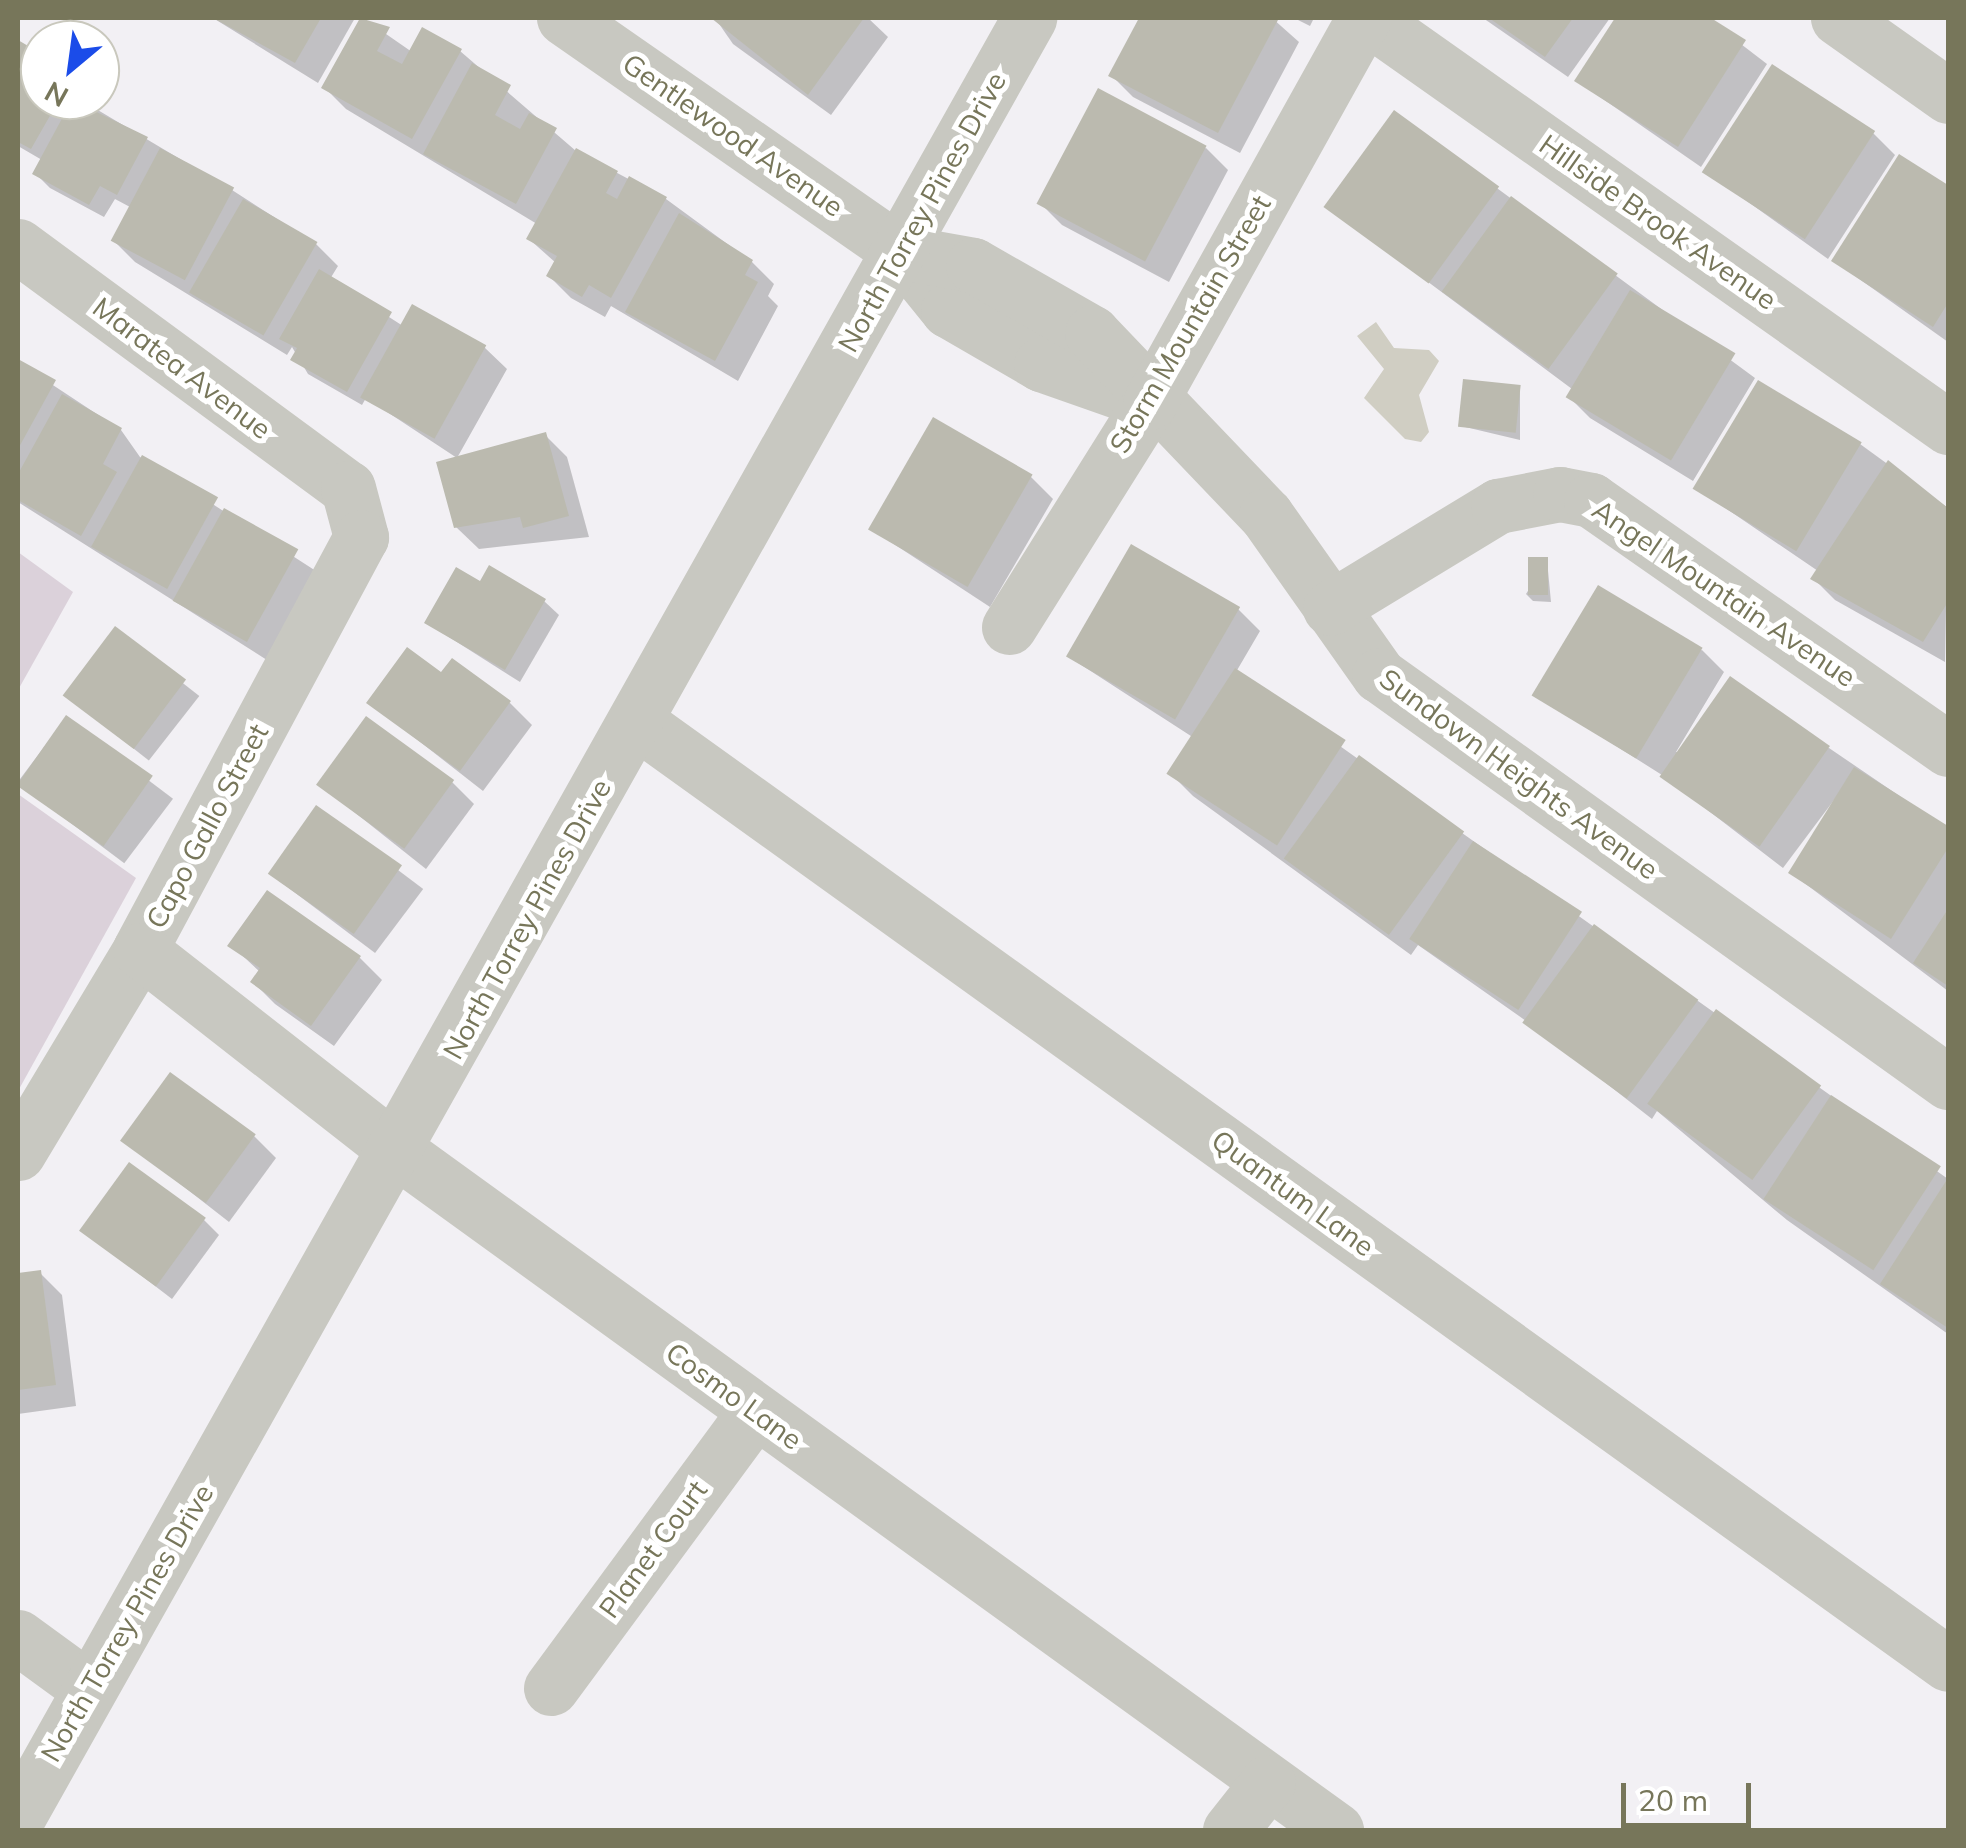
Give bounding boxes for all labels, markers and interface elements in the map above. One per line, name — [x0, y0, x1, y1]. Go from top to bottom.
north arrow — [20, 20, 120, 120]
street label: Gentlewood Avenue — [616, 46, 850, 224]
street label: North Torrey Pines Drive — [831, 66, 1013, 358]
text: N — [38, 75, 74, 115]
street label: Hillside Brook Avenue — [1533, 127, 1783, 317]
street label: Storm Mountain Street — [1102, 189, 1278, 459]
street label: Maratea Avenue — [86, 290, 278, 446]
street label: Angel Mountain Avenue — [1586, 492, 1862, 694]
street label: Sundown Heights Avenue — [1373, 662, 1665, 886]
street label: Capo Gallo Street — [139, 718, 275, 934]
street label: North Torrey Pines Drive — [436, 773, 618, 1065]
street label: Quantum Lane — [1205, 1123, 1381, 1263]
street label: Cosmo Lane — [660, 1335, 808, 1457]
street label: Planet Court — [592, 1474, 714, 1624]
street label: North Torrey Pines Drive — [34, 1478, 220, 1768]
scale bar — [1626, 1763, 1756, 1825]
text: 20 m — [1638, 1781, 1708, 1819]

